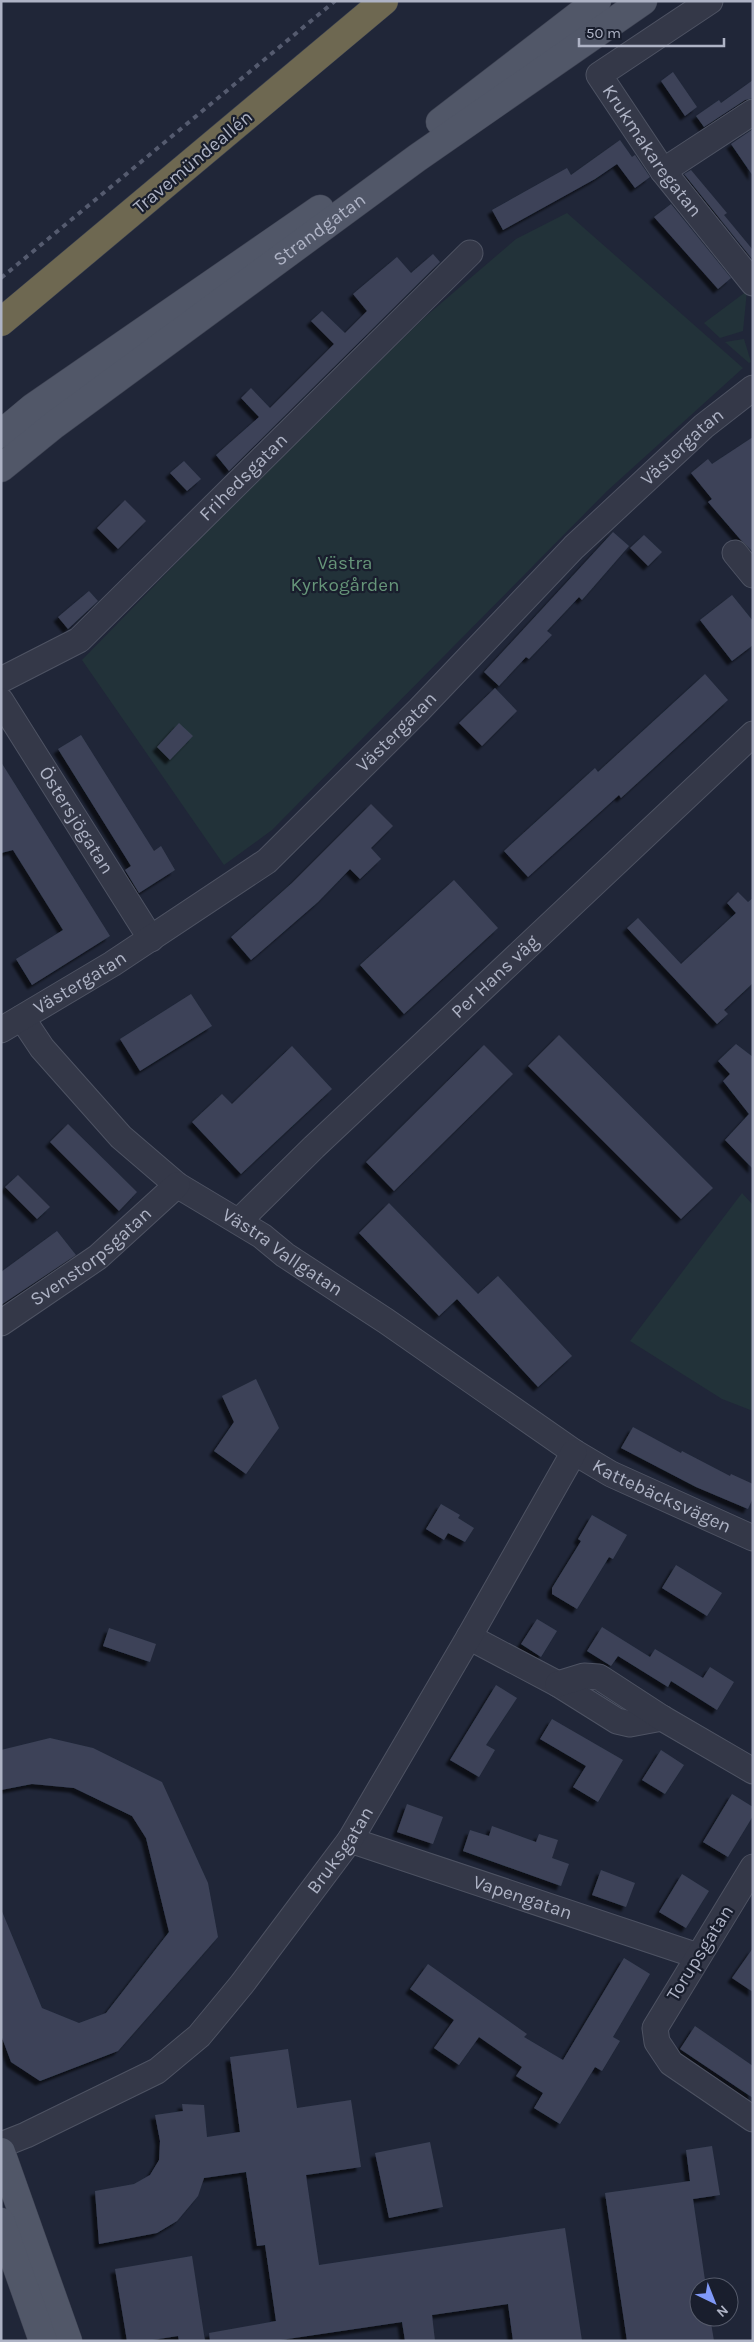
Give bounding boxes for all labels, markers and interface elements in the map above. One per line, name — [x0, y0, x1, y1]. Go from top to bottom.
scale bar — [579, 15, 724, 47]
text: 50 m — [586, 24, 621, 42]
street label: Krukmakaregatan — [598, 81, 706, 221]
street label: Travemündeallén — [129, 106, 257, 218]
street label: Strandgatan — [269, 188, 370, 271]
street label: Västergatan — [636, 404, 728, 490]
street label: Frihedsgatan — [195, 429, 292, 526]
park label: Västra Kyrkogården — [291, 552, 399, 596]
street label: Västergatan — [352, 687, 441, 777]
street label: Östersjögatan — [34, 763, 118, 878]
street label: Per Hans väg — [447, 930, 543, 1023]
street label: Västergatan — [30, 947, 131, 1019]
street label: Svenstorpsgatan — [26, 1203, 156, 1311]
street label: Västra Vallgatan — [218, 1204, 347, 1301]
street label: Kattebäcksvägen — [588, 1454, 735, 1538]
street label: Bruksgatan — [303, 1803, 378, 1898]
street label: Vapengatan — [470, 1871, 575, 1924]
street label: Torupsgatan — [662, 1901, 738, 2005]
north arrow — [689, 2277, 739, 2327]
text: N — [713, 2301, 732, 2321]

